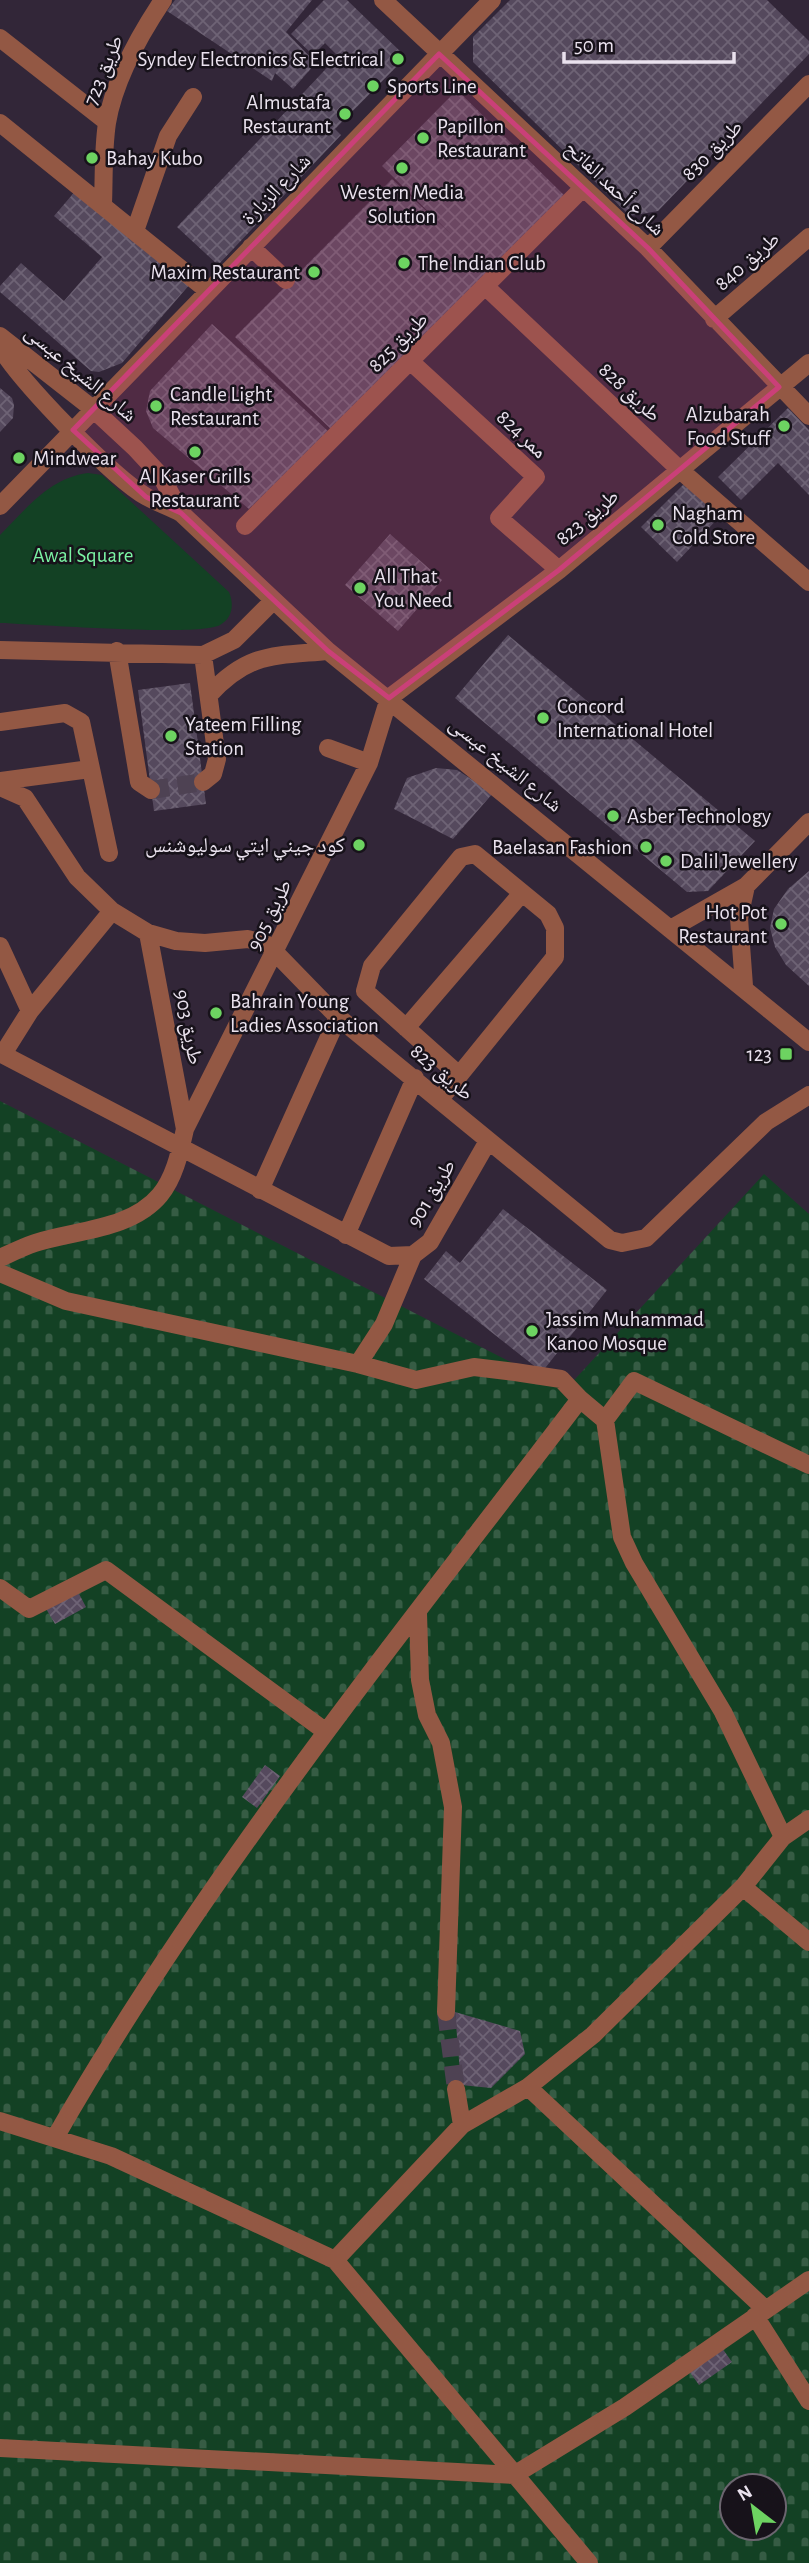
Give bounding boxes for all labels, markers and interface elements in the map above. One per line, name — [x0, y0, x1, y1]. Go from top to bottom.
scale bar — [564, 21, 734, 65]
street label: طريق 723 — [80, 32, 129, 109]
text: 50 m — [574, 35, 614, 56]
place label: Syndey Electronics & Electrical — [137, 49, 384, 70]
marker: Syndey Electronics & Electrical — [390, 51, 406, 67]
place label: Sports Line — [387, 76, 477, 97]
marker: Sports Line — [365, 78, 381, 94]
place label: Almustafa Restaurant — [242, 92, 331, 137]
marker: Almustafa Restaurant — [337, 106, 353, 122]
place label: Papillon Restaurant — [437, 116, 526, 161]
street label: طريق 830 — [678, 116, 748, 186]
marker: Papillon Restaurant — [415, 130, 431, 146]
street label: شارع أحمد الفاتح — [559, 135, 670, 241]
place label: Bahay Kubo — [106, 148, 203, 169]
marker: Bahay Kubo — [84, 150, 100, 166]
street label: شارع الزبارة — [238, 150, 316, 230]
marker: Western Media Solution — [394, 160, 410, 176]
place label: Western Media Solution — [340, 182, 464, 227]
street label: طريق 840 — [711, 228, 785, 296]
place label: The Indian Club — [418, 253, 546, 274]
marker: The Indian Club — [396, 255, 412, 271]
place label: Maxim Restaurant — [151, 262, 300, 283]
marker: Maxim Restaurant — [306, 264, 322, 280]
street label: طريق 825 — [364, 308, 434, 378]
street label: شارع الشيخ عيسى — [20, 321, 140, 427]
street label: طريق 828 — [593, 359, 665, 427]
place label: Candle Light Restaurant — [170, 384, 272, 429]
marker: Candle Light Restaurant — [148, 398, 164, 414]
place label: Alzubarah Food Stuff — [686, 404, 772, 449]
street label: ممر 824 — [493, 406, 551, 462]
marker: Alzubarah Food Stuff — [776, 418, 792, 434]
marker: Al Kaser Grills Restaurant — [187, 444, 203, 460]
place label: Mindwear — [33, 448, 116, 469]
marker: Mindwear — [11, 450, 27, 466]
place label: Al Kaser Grills Restaurant — [139, 466, 251, 511]
street label: طريق 823 — [552, 485, 624, 551]
place label: Nagham Cold Store — [672, 503, 755, 548]
marker: Nagham Cold Store — [650, 517, 666, 533]
park label: Awal Square — [33, 545, 133, 566]
place label: All That You Need — [374, 566, 453, 611]
marker: All That You Need — [352, 580, 368, 596]
place label: Concord International Hotel — [557, 696, 713, 741]
marker: Concord International Hotel — [535, 710, 551, 726]
street label: شارع الشيخ عيسى — [444, 713, 566, 818]
place label: Yateem Filling Station — [185, 714, 302, 759]
marker: Yateem Filling Station — [163, 728, 179, 744]
place label: Asber Technology — [627, 806, 771, 827]
marker: Asber Technology — [605, 808, 621, 824]
place label: كود جيني ايتي سوليوشنس — [145, 835, 345, 861]
marker: كود جيني ايتي سوليوشنس — [351, 837, 367, 853]
place label: Baelasan Fashion — [492, 837, 632, 858]
marker: Baelasan Fashion — [638, 839, 654, 855]
place label: Dalil Jewellery — [680, 851, 798, 872]
marker: Dalil Jewellery — [658, 853, 674, 869]
street label: طريق 905 — [243, 876, 297, 955]
place label: Hot Pot Restaurant — [678, 902, 767, 947]
marker: Hot Pot Restaurant — [773, 916, 789, 932]
street label: طريق 903 — [169, 988, 206, 1067]
place label: Bahrain Young Ladies Association — [230, 991, 379, 1036]
marker: Bahrain Young Ladies Association — [208, 1005, 224, 1021]
street label: طريق 823 — [405, 1040, 477, 1106]
place label: 123 — [747, 1044, 772, 1065]
marker: 123 — [778, 1046, 794, 1062]
street label: طريق 901 — [403, 1156, 461, 1232]
place label: Jassim Muhammad Kanoo Mosque — [546, 1309, 704, 1354]
marker: Jassim Muhammad Kanoo Mosque — [524, 1323, 540, 1339]
north arrow — [718, 2472, 788, 2542]
text: N — [734, 2482, 756, 2505]

